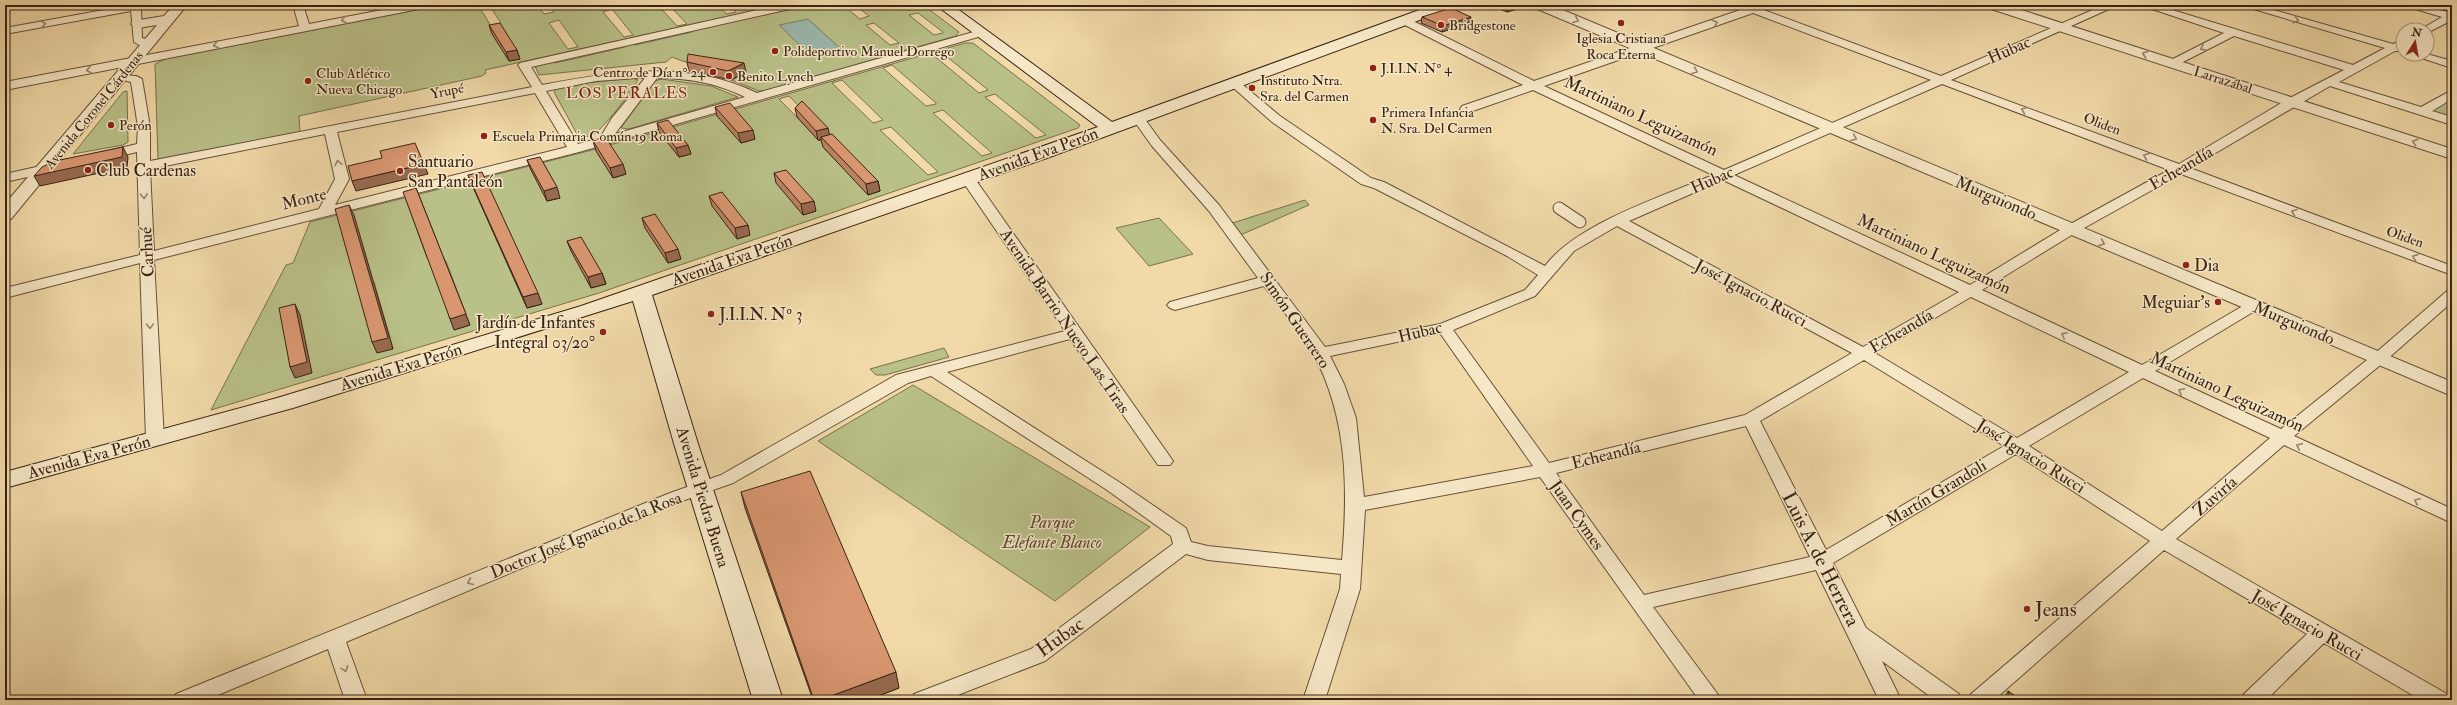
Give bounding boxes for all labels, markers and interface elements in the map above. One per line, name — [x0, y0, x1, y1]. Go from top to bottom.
one-way arrow — [1571, 15, 1579, 23]
one-way arrow — [2292, 15, 2299, 24]
one-way arrow — [341, 16, 347, 24]
place label: Bridgestone — [1449, 17, 1516, 34]
marker: Iglesia Cristiana Roca Eterna — [1616, 18, 1626, 28]
one-way arrow — [1712, 19, 1719, 27]
one-way arrow — [40, 20, 46, 29]
marker: Bridgestone — [1436, 20, 1446, 30]
north arrow — [2395, 22, 2435, 62]
text: N — [2410, 25, 2424, 40]
place label: Iglesia Cristiana Roca Eterna — [1576, 30, 1666, 63]
street label: Hubac — [1984, 31, 2034, 69]
one-way arrow — [213, 41, 220, 49]
place label: Polideportivo Manuel Dorrego — [783, 43, 955, 61]
one-way arrow — [2200, 43, 2207, 51]
marker: Polideportivo Manuel Dorrego — [770, 46, 780, 56]
street label: Avenida Coronel Cárdenas — [41, 47, 147, 173]
one-way arrow — [2142, 51, 2149, 59]
place label: J.I.I.N. Nº 4 — [1380, 60, 1453, 77]
marker: J.I.I.N. Nº 4 — [1368, 63, 1378, 73]
street label: Larrazábal — [2191, 63, 2255, 98]
place label: Centro de Día n° 24 — [593, 64, 706, 81]
one-way arrow — [86, 65, 92, 74]
place label: Club Atlético Nueva Chicago — [316, 65, 403, 98]
one-way arrow — [1692, 66, 1699, 74]
marker: Centro de Día n° 24 — [708, 67, 718, 77]
place label: Benito Lynch — [737, 68, 814, 86]
marker: Benito Lynch — [724, 71, 734, 81]
street label: Martiniano Leguizamón — [1561, 71, 1721, 161]
place label: Instituto Ntra. Sra. del Carmen — [1260, 72, 1349, 105]
marker: Club Atlético Nueva Chicago — [303, 76, 313, 86]
street label: Yrupé — [429, 79, 466, 104]
district label: LOS PERALES — [566, 83, 688, 103]
marker: Instituto Ntra. Sra. del Carmen — [1247, 83, 1257, 93]
place label: Primera Infancia N. Sra. Del Carmen — [1381, 104, 1492, 137]
one-way arrow — [2021, 107, 2028, 115]
street label: Oliden — [2081, 109, 2123, 139]
marker: Primera Infancia N. Sra. Del Carmen — [1368, 115, 1378, 125]
place label: Perón — [119, 117, 152, 134]
marker: Perón — [106, 120, 116, 130]
street label: Avenida Eva Perón — [974, 122, 1101, 186]
place label: Escuela Primaria Común 19 Roma — [492, 128, 683, 145]
marker: Escuela Primaria Común 19 Roma — [479, 131, 489, 141]
one-way arrow — [1849, 133, 1857, 141]
one-way arrow — [2412, 139, 2419, 147]
street label: Echeandía — [2145, 141, 2218, 195]
place label: Santuario San Pantaleón — [408, 151, 503, 192]
one-way arrow — [2142, 153, 2149, 161]
place label: Club Cardenas — [96, 160, 196, 181]
one-way arrow — [335, 160, 343, 166]
street label: Hubac — [1687, 161, 1737, 199]
marker: Club Cardenas — [83, 165, 93, 175]
marker: Santuario San Pantaleón — [395, 166, 405, 176]
street label: Murguiondo — [1952, 171, 2040, 225]
street label: Monte — [279, 183, 329, 215]
one-way arrow — [140, 193, 149, 199]
one-way arrow — [2290, 208, 2297, 216]
street label: Martiniano Leguizamón — [1854, 209, 2014, 299]
street label: Oliden — [2384, 222, 2426, 252]
street label: Avenida Barrio Nuevo Las Tiras — [995, 224, 1135, 417]
street label: Carhué — [135, 225, 159, 278]
street label: Avenida Eva Perón — [668, 229, 795, 291]
one-way arrow — [2098, 238, 2106, 246]
street label: José Ignacio Rucci — [1690, 254, 1811, 333]
one-way arrow — [2412, 254, 2419, 262]
place label: Dia — [2194, 255, 2220, 276]
marker: Dia — [2181, 260, 2191, 270]
street label: Simón Guerrero — [1255, 268, 1335, 372]
place label: Meguiar's — [2142, 292, 2210, 313]
street label: Murguiondo — [2250, 296, 2338, 350]
marker: Meguiar's — [2213, 297, 2223, 307]
place label: J.I.I.N. Nº 3 — [718, 304, 802, 326]
street label: Echeandía — [1865, 304, 1938, 358]
marker: J.I.I.N. Nº 3 — [706, 309, 716, 319]
place label: Jardín de Infantes Integral 03/20° — [475, 312, 595, 353]
street label: Hubac — [1396, 317, 1444, 347]
one-way arrow — [146, 322, 155, 329]
marker: Jardín de Infantes Integral 03/20° — [598, 327, 608, 337]
one-way arrow — [2060, 332, 2068, 340]
street label: Avenida Eva Perón — [337, 338, 465, 396]
street label: Martiniano Leguizamón — [2147, 347, 2307, 437]
one-way arrow — [2178, 388, 2185, 396]
street label: José Ignacio Rucci — [1971, 414, 2090, 499]
street label: Avenida Piedra Buena — [671, 423, 735, 571]
street label: Avenida Eva Perón — [24, 430, 153, 484]
street label: Echeandía — [1569, 436, 1644, 474]
one-way arrow — [2295, 443, 2303, 451]
street label: Martín Grandoli — [1882, 454, 1991, 531]
street label: Zuviría — [2189, 471, 2242, 521]
street label: Juan Cymes — [1544, 475, 1609, 555]
street label: Doctor José Ignacio de la Rosa — [487, 487, 686, 584]
street label: Luis A. de Herrera — [1776, 487, 1866, 631]
one-way arrow — [2413, 498, 2421, 506]
park label: Parque Elefante Blanco — [1001, 512, 1102, 553]
one-way arrow — [467, 577, 475, 585]
street label: José Ignacio Rucci — [2247, 584, 2366, 666]
place label: Jeans — [2034, 597, 2077, 622]
marker: Jeans — [2022, 604, 2032, 614]
street label: Hubac — [1031, 612, 1089, 662]
one-way arrow — [341, 666, 349, 673]

